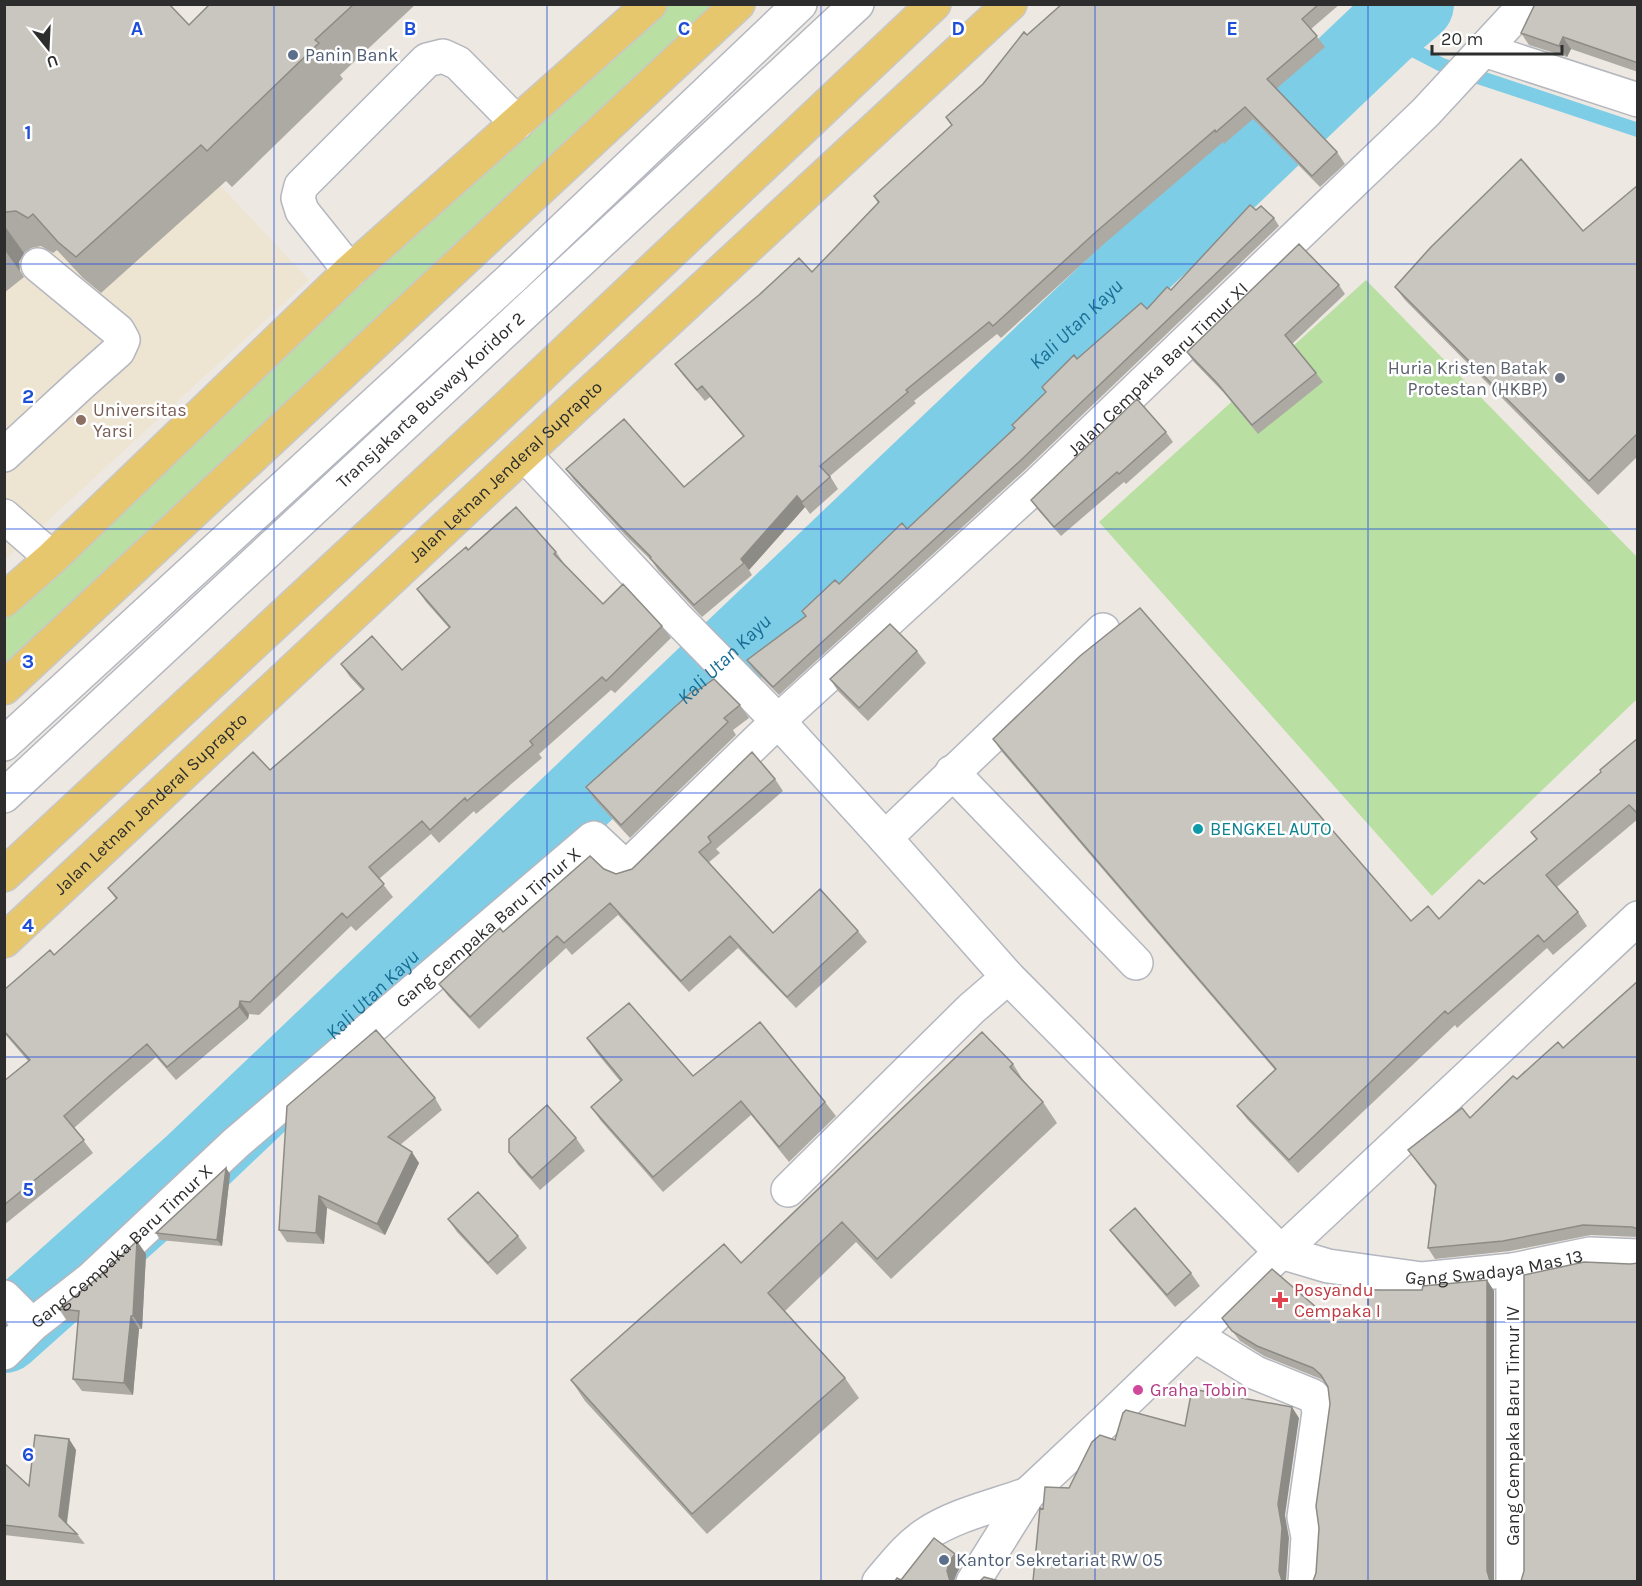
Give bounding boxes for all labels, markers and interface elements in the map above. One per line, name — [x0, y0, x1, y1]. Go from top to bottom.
text: A — [131, 17, 144, 40]
text: B — [404, 17, 416, 40]
text: C — [678, 17, 690, 40]
text: D — [951, 17, 965, 40]
text: E — [1226, 17, 1238, 40]
north arrow — [18, 18, 78, 78]
scale bar — [1432, 18, 1562, 56]
text: 20 m — [1441, 28, 1483, 50]
place label: Panin Bank — [305, 44, 398, 66]
marker: Panin Bank — [286, 48, 300, 62]
text: U — [44, 51, 61, 73]
text: 1 — [24, 121, 32, 144]
water label: Kali Utan Kayu — [1025, 274, 1128, 374]
street label: Jalan Cempaka Baru Timur XI — [1063, 277, 1253, 461]
street label: Transjakarta Busway Koridor 2 — [332, 307, 529, 493]
place label: Huria Kristen Batak Protestan (HKBP) — [1388, 357, 1548, 400]
marker: Huria Kristen Batak Protestan (HKBP) — [1553, 371, 1567, 385]
street label: Jalan Letnan Jenderal Suprapto — [404, 376, 607, 567]
text: 2 — [22, 385, 34, 408]
place label: Universitas Yarsi — [93, 399, 187, 442]
marker: Universitas Yarsi — [74, 413, 88, 427]
water label: Kali Utan Kayu — [673, 610, 776, 709]
text: 3 — [22, 650, 34, 673]
street label: Jalan Letnan Jenderal Suprapto — [50, 708, 252, 899]
place label: BENGKEL AUTO — [1210, 818, 1332, 840]
marker: BENGKEL AUTO — [1191, 822, 1205, 836]
street label: Gang Cempaka Baru Timur X — [391, 843, 585, 1013]
text: 4 — [22, 914, 34, 937]
water label: Kali Utan Kayu — [321, 945, 424, 1044]
street label: Gang Cempaka Baru Timur X — [26, 1160, 217, 1333]
text: 5 — [22, 1178, 34, 1201]
street label: Gang Swadaya Mas 13 — [1404, 1245, 1585, 1291]
place label: Posyandu Cempaka I — [1294, 1279, 1381, 1322]
marker: Posyandu Cempaka I — [1271, 1291, 1289, 1309]
street label: Gang Cempaka Baru Timur IV — [1502, 1306, 1524, 1546]
place label: Graha Tobin — [1150, 1379, 1247, 1401]
marker: Graha Tobin — [1131, 1383, 1145, 1397]
text: 6 — [22, 1443, 34, 1466]
place label: Kantor Sekretariat RW 05 — [956, 1549, 1163, 1571]
marker: Kantor Sekretariat RW 05 — [937, 1553, 951, 1567]

